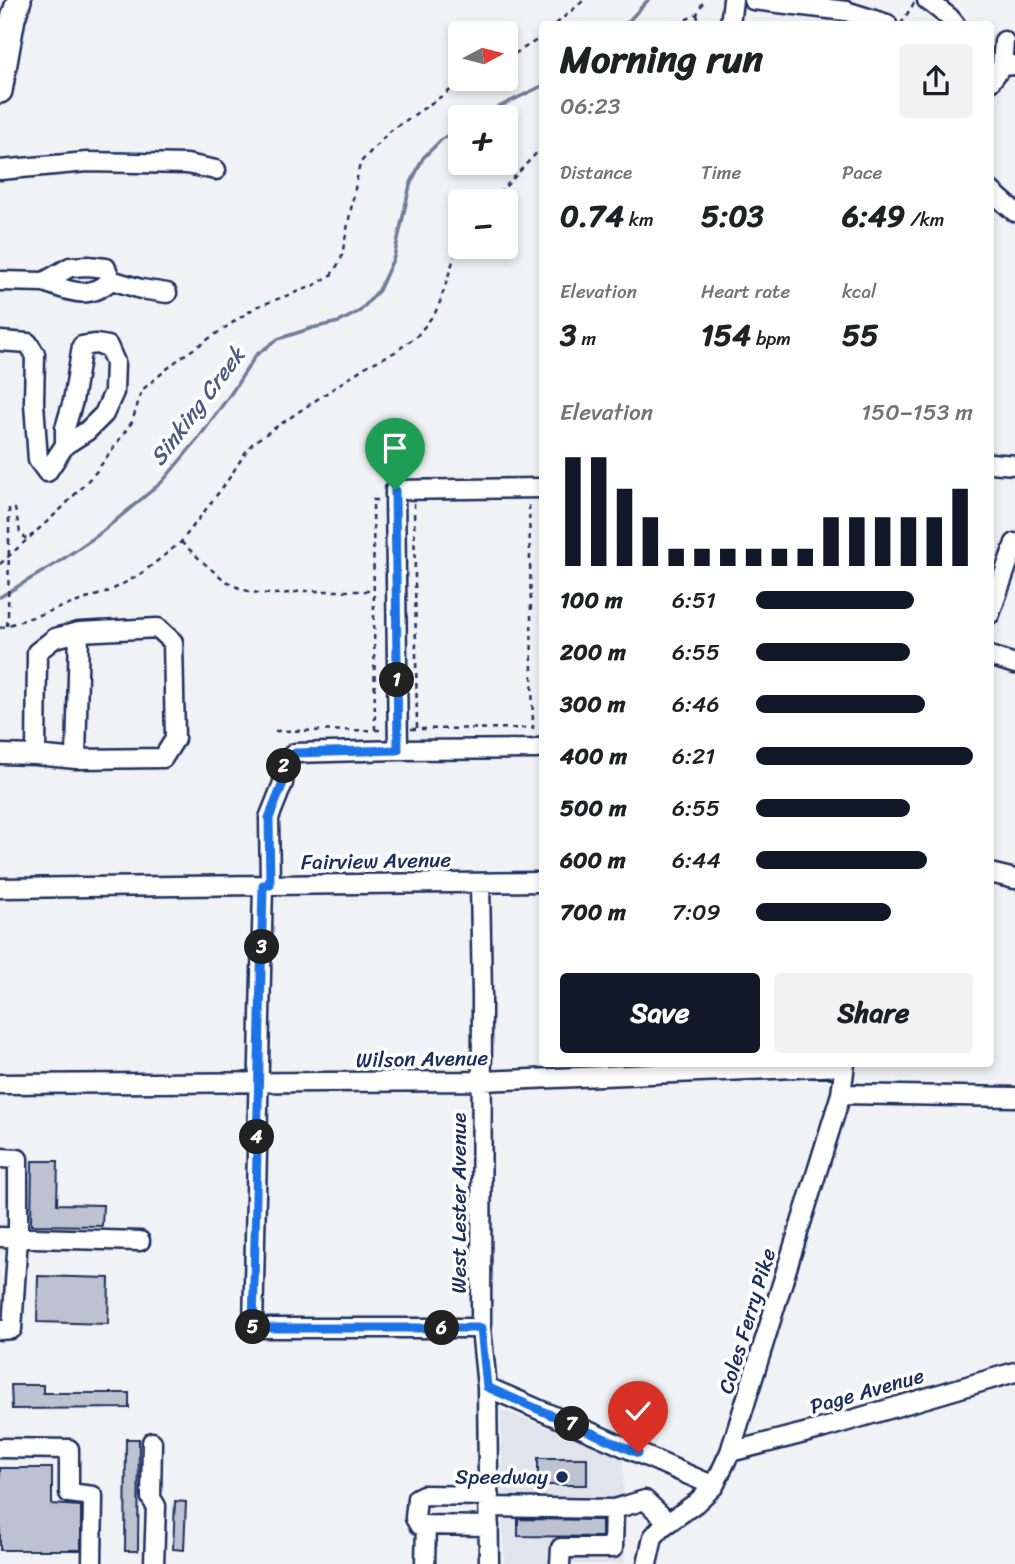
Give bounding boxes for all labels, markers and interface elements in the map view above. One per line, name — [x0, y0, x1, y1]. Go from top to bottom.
north arrow — [448, 21, 518, 91]
map controls — [448, 21, 518, 259]
text: Morning run — [560, 26, 763, 93]
button: share — [899, 44, 973, 118]
text: 06:23 — [560, 86, 620, 127]
button: + — [448, 105, 518, 175]
text: Distance — [560, 156, 632, 189]
text: Time — [701, 156, 741, 189]
text: Pace — [842, 156, 882, 189]
button: − — [448, 189, 518, 259]
text: 0.74 — [560, 189, 624, 243]
text: 5:03 — [701, 189, 764, 243]
text: 6:49 — [842, 189, 905, 243]
text: km — [624, 203, 654, 236]
text: /km — [905, 203, 944, 236]
text: Elevation — [560, 275, 637, 308]
text: Heart rate — [701, 275, 790, 308]
text: kcal — [842, 275, 877, 308]
text: 3 — [560, 308, 576, 362]
text: 154 — [701, 308, 751, 362]
text: 55 — [842, 308, 879, 362]
text: m — [576, 322, 596, 355]
text: bpm — [751, 322, 791, 355]
water label: Sinking Creek — [139, 336, 257, 475]
text: Elevation — [560, 392, 653, 433]
text: 150–153 m — [861, 392, 973, 433]
pin — [365, 418, 425, 490]
icon: arrive — [376, 429, 414, 467]
text: 100 m — [560, 580, 623, 621]
text: 6:51 — [672, 580, 716, 621]
text: 200 m — [560, 632, 626, 673]
text: 6:55 — [672, 632, 720, 673]
pin: 1 — [380, 662, 414, 698]
text: 1 — [392, 663, 401, 696]
text: 300 m — [560, 684, 625, 725]
text: 6:46 — [672, 684, 719, 725]
text: 400 m — [560, 736, 627, 777]
text: 6:21 — [672, 736, 715, 777]
pin: 2 — [266, 748, 302, 784]
text: 2 — [278, 749, 289, 782]
text: 500 m — [560, 788, 627, 829]
text: 6:55 — [672, 788, 720, 829]
text: 600 m — [560, 840, 626, 881]
text: 6:44 — [672, 840, 721, 881]
street label: Fairview Avenue — [300, 841, 452, 881]
text: 700 m — [560, 892, 626, 933]
text: 7:09 — [672, 892, 721, 933]
pin: 3 — [244, 930, 280, 964]
text: 3 — [256, 930, 267, 963]
button: Save — [560, 973, 760, 1053]
button: Share — [774, 973, 973, 1053]
street label: Wilson Avenue — [356, 1039, 489, 1079]
street label: West Lester Avenue — [440, 1113, 478, 1293]
pin: 4 — [240, 1120, 274, 1154]
text: 4 — [251, 1120, 262, 1153]
street label: Coles Ferry Pike — [707, 1243, 787, 1399]
pin: 5 — [236, 1310, 270, 1344]
text: 5 — [247, 1310, 258, 1343]
pin: 6 — [424, 1310, 460, 1346]
text: 6 — [436, 1311, 447, 1344]
street label: Page Avenue — [805, 1357, 929, 1425]
pin — [608, 1381, 668, 1453]
icon: check — [619, 1392, 657, 1430]
pin: 7 — [554, 1406, 590, 1442]
text: 7 — [566, 1407, 577, 1440]
place label: Speedway — [455, 1458, 548, 1496]
marker: Speedway — [554, 1469, 570, 1485]

